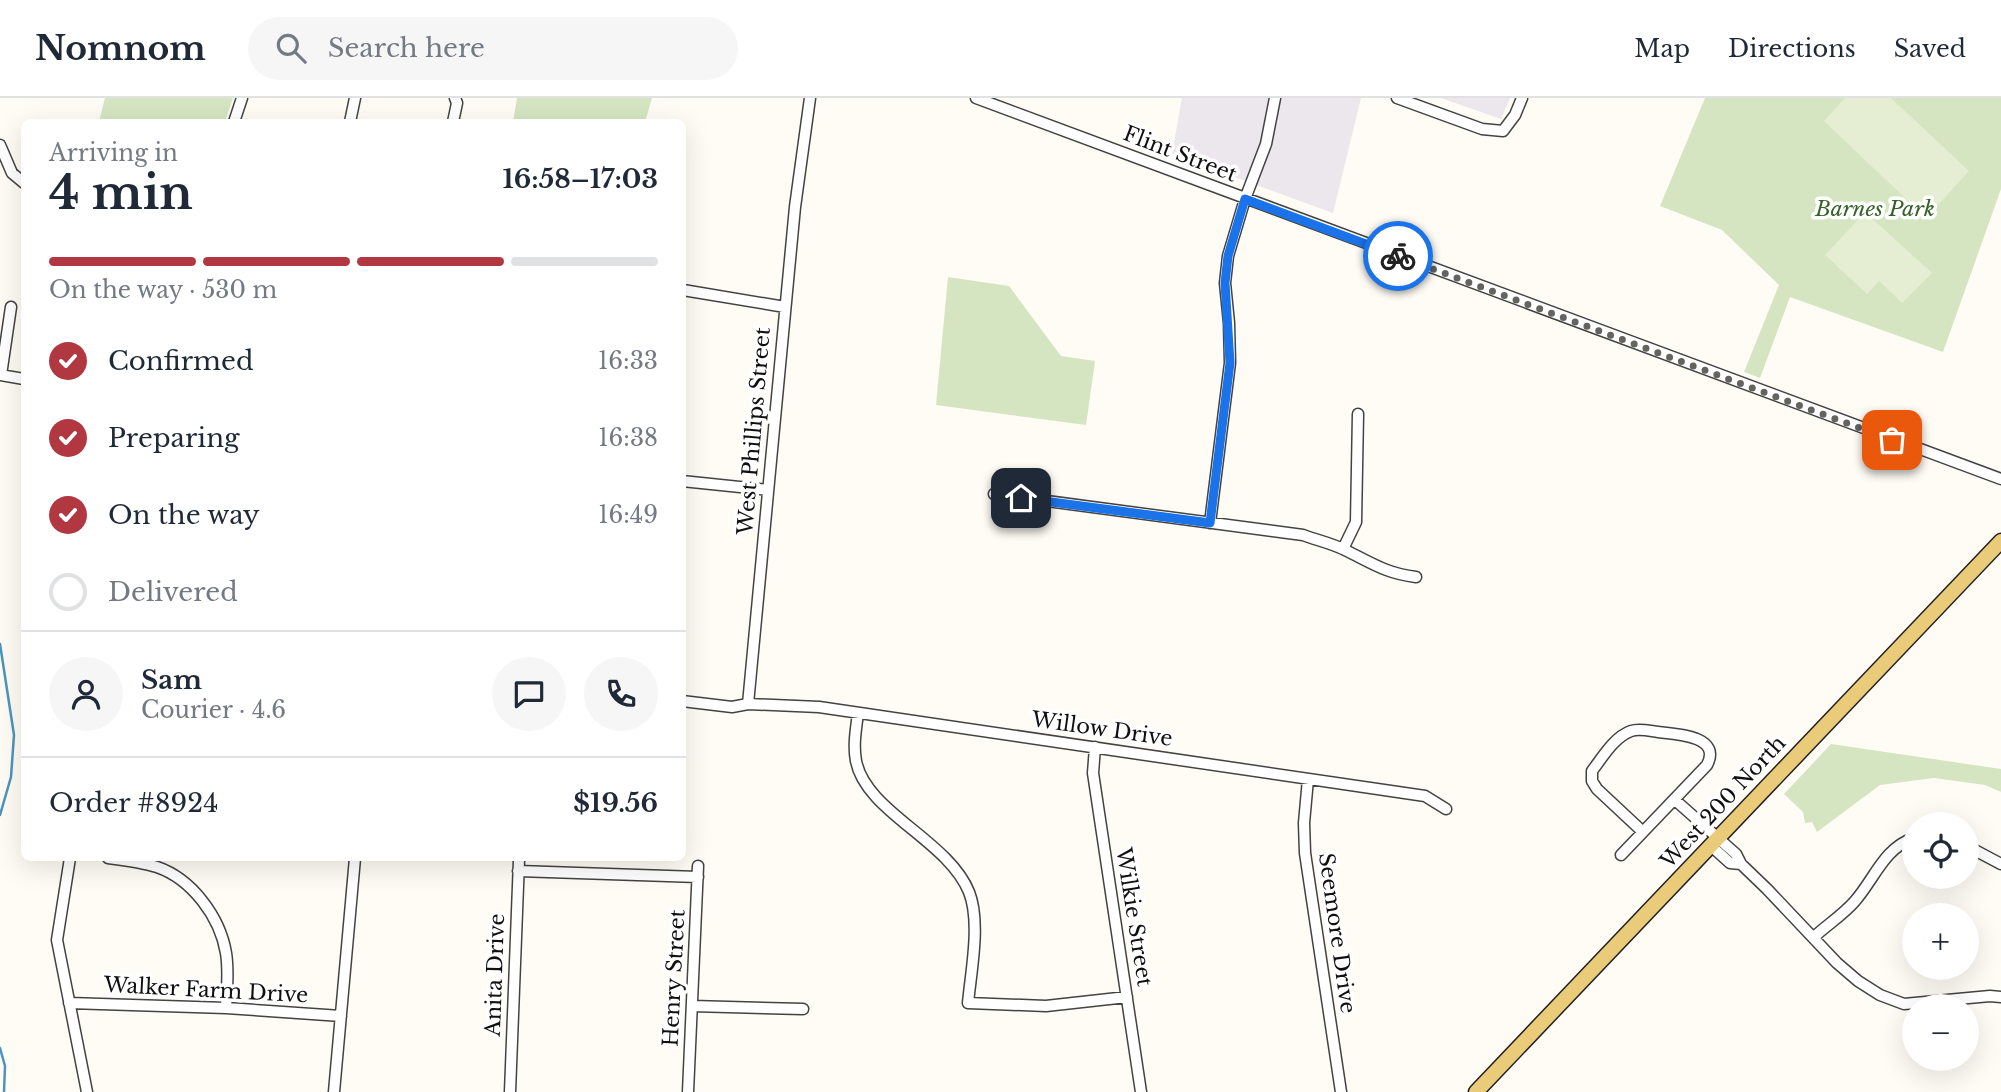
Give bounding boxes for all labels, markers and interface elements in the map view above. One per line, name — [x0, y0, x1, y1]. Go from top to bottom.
search box — [248, 17, 738, 80]
text: Nomnom — [35, 28, 206, 69]
icon: search — [272, 29, 310, 67]
text: Search here — [328, 32, 485, 64]
text: Map — [1634, 34, 1690, 63]
text: Directions — [1728, 34, 1856, 63]
text: Saved — [1894, 34, 1966, 63]
street label: Flint Street — [1119, 120, 1241, 188]
text: Arriving in — [49, 139, 178, 167]
text: 16:58–17:03 — [502, 163, 658, 195]
text: 4 min — [49, 164, 193, 221]
park label: Barnes Park — [1814, 196, 1935, 222]
courier — [1363, 221, 1433, 291]
icon: bike — [1379, 237, 1417, 275]
text: On the way · 530 m — [49, 276, 277, 304]
street label: West Phillips Street — [732, 326, 776, 537]
icon: check — [49, 342, 87, 380]
text: Confirmed — [108, 345, 253, 377]
text: 16:33 — [598, 347, 658, 375]
pin — [1862, 410, 1922, 470]
icon: check — [49, 419, 87, 457]
icon: bag — [1873, 421, 1911, 459]
text: Preparing — [108, 422, 240, 454]
text: 16:38 — [598, 424, 658, 452]
pin — [991, 468, 1051, 528]
icon: home — [1002, 479, 1040, 517]
icon: check — [49, 496, 87, 534]
text: On the way — [108, 499, 260, 531]
text: 16:49 — [598, 501, 658, 529]
text: Delivered — [108, 576, 238, 608]
button: person — [49, 657, 123, 731]
button: chat — [492, 657, 566, 731]
button: phone — [584, 657, 658, 731]
text: Sam — [141, 664, 202, 696]
text: Courier · 4.6 — [141, 696, 286, 724]
street label: Willow Drive — [1029, 706, 1174, 752]
street label: West 200 North — [1654, 730, 1791, 874]
text: Order #8924 — [49, 787, 218, 819]
text: $19.56 — [573, 787, 658, 819]
map controls — [1902, 812, 1979, 1071]
button: locate — [1902, 812, 1979, 889]
street label: Wilkie Street — [1110, 845, 1158, 988]
street label: Seemore Drive — [1313, 851, 1361, 1015]
button: + — [1902, 903, 1979, 980]
street label: Henry Street — [657, 909, 691, 1047]
street label: Anita Drive — [480, 913, 510, 1038]
street label: Walker Farm Drive — [102, 972, 309, 1008]
button: − — [1902, 994, 1979, 1071]

